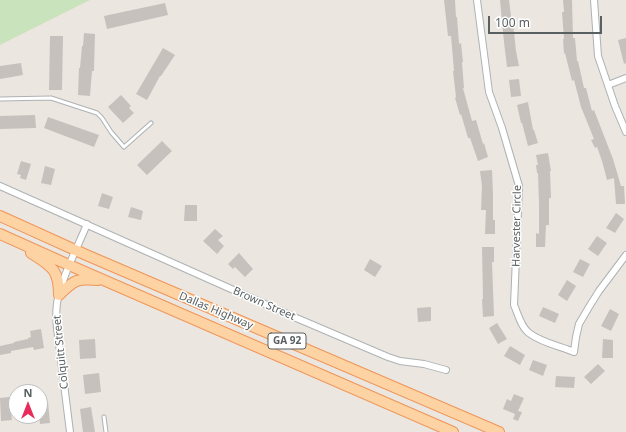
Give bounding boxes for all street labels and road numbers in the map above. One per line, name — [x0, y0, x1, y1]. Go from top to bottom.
street label: Harvester Circle — [510, 185, 524, 267]
street label: Brown Street — [231, 284, 297, 324]
street label: Dallas Highway — [177, 289, 255, 333]
street label: Colquitt Street — [51, 314, 71, 390]
road number: GA 92 — [268, 333, 306, 349]

